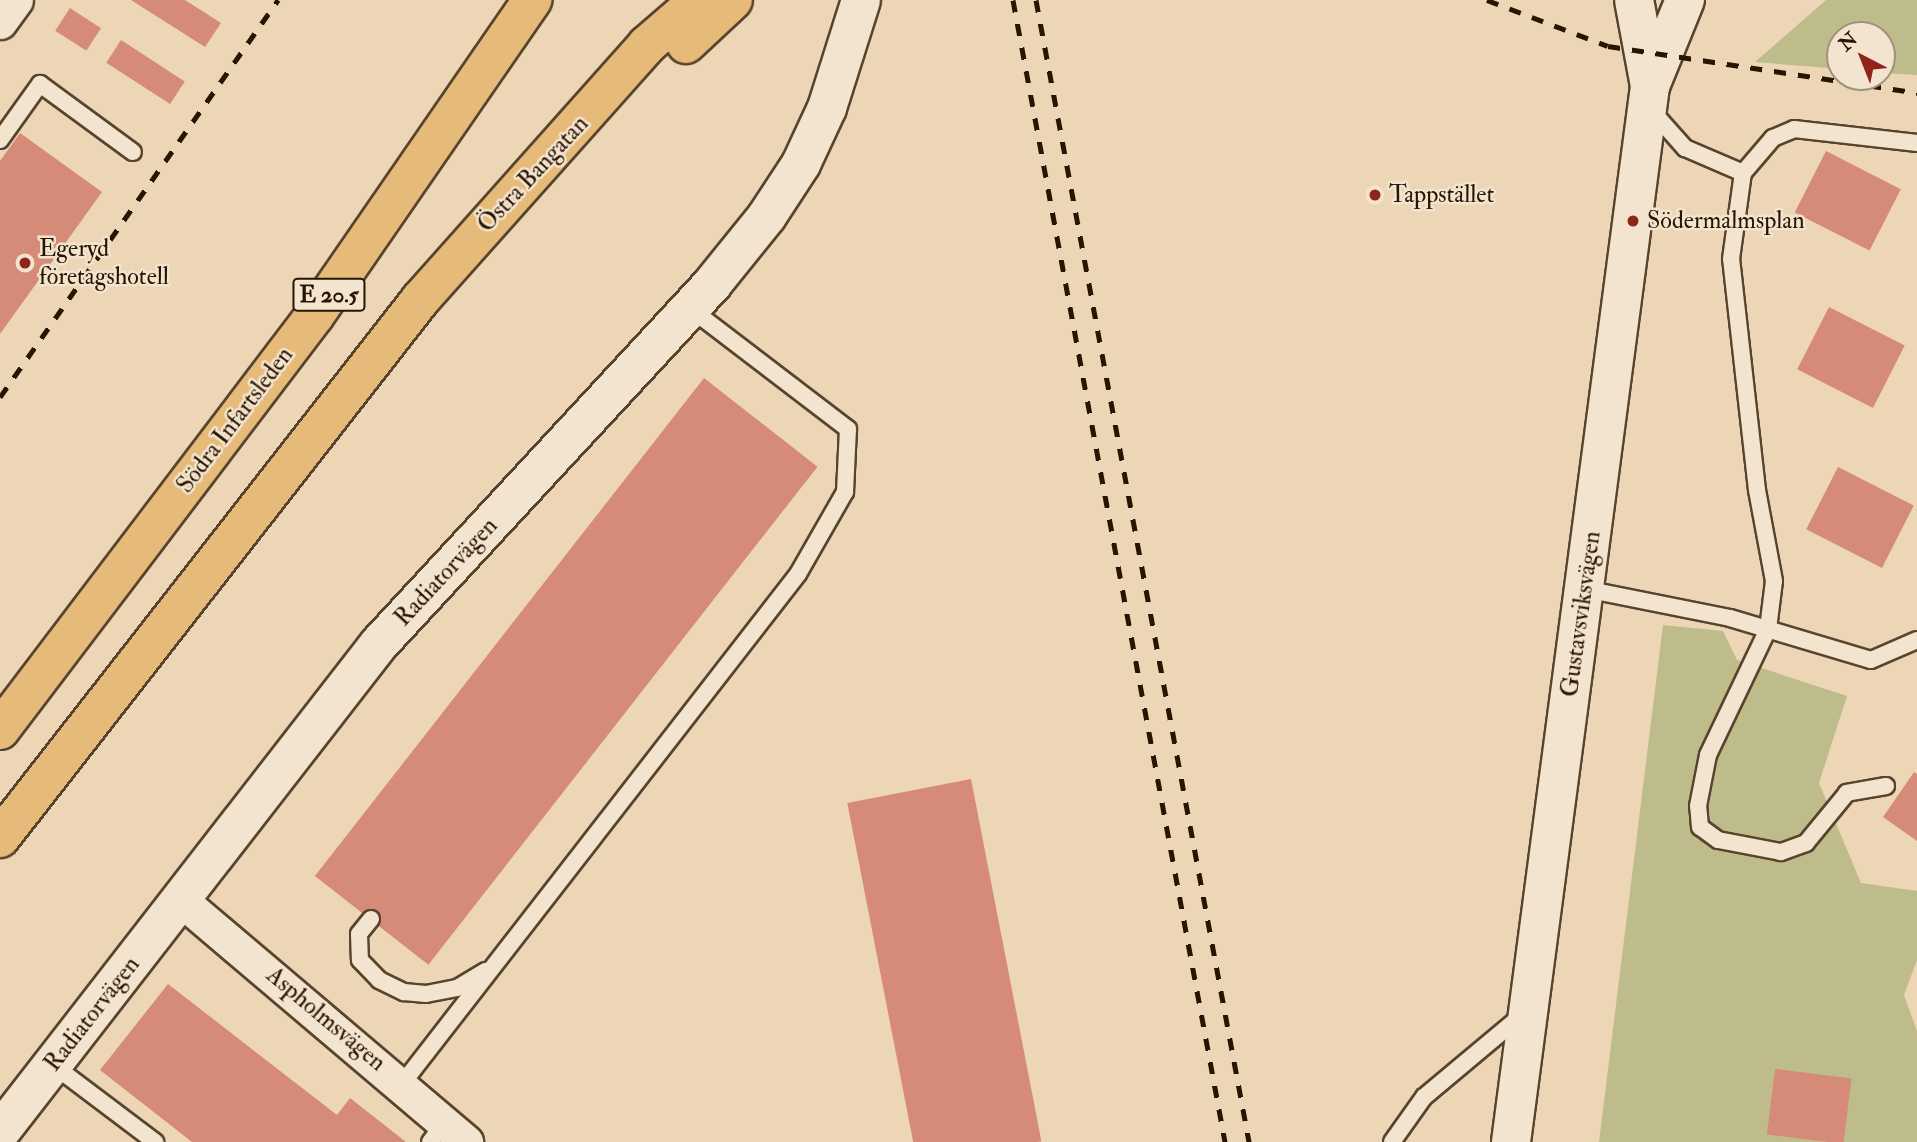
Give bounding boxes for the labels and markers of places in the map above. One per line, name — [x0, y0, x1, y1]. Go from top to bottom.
place label: Tappstället — [1389, 181, 1494, 209]
marker: Tappstället — [1367, 187, 1383, 203]
place label: Södermalmsplan — [1647, 207, 1805, 235]
marker: Södermalmsplan — [1625, 213, 1641, 229]
place label: Egeryd företagshotell — [39, 235, 169, 291]
marker: Egeryd företagshotell — [17, 255, 33, 271]

